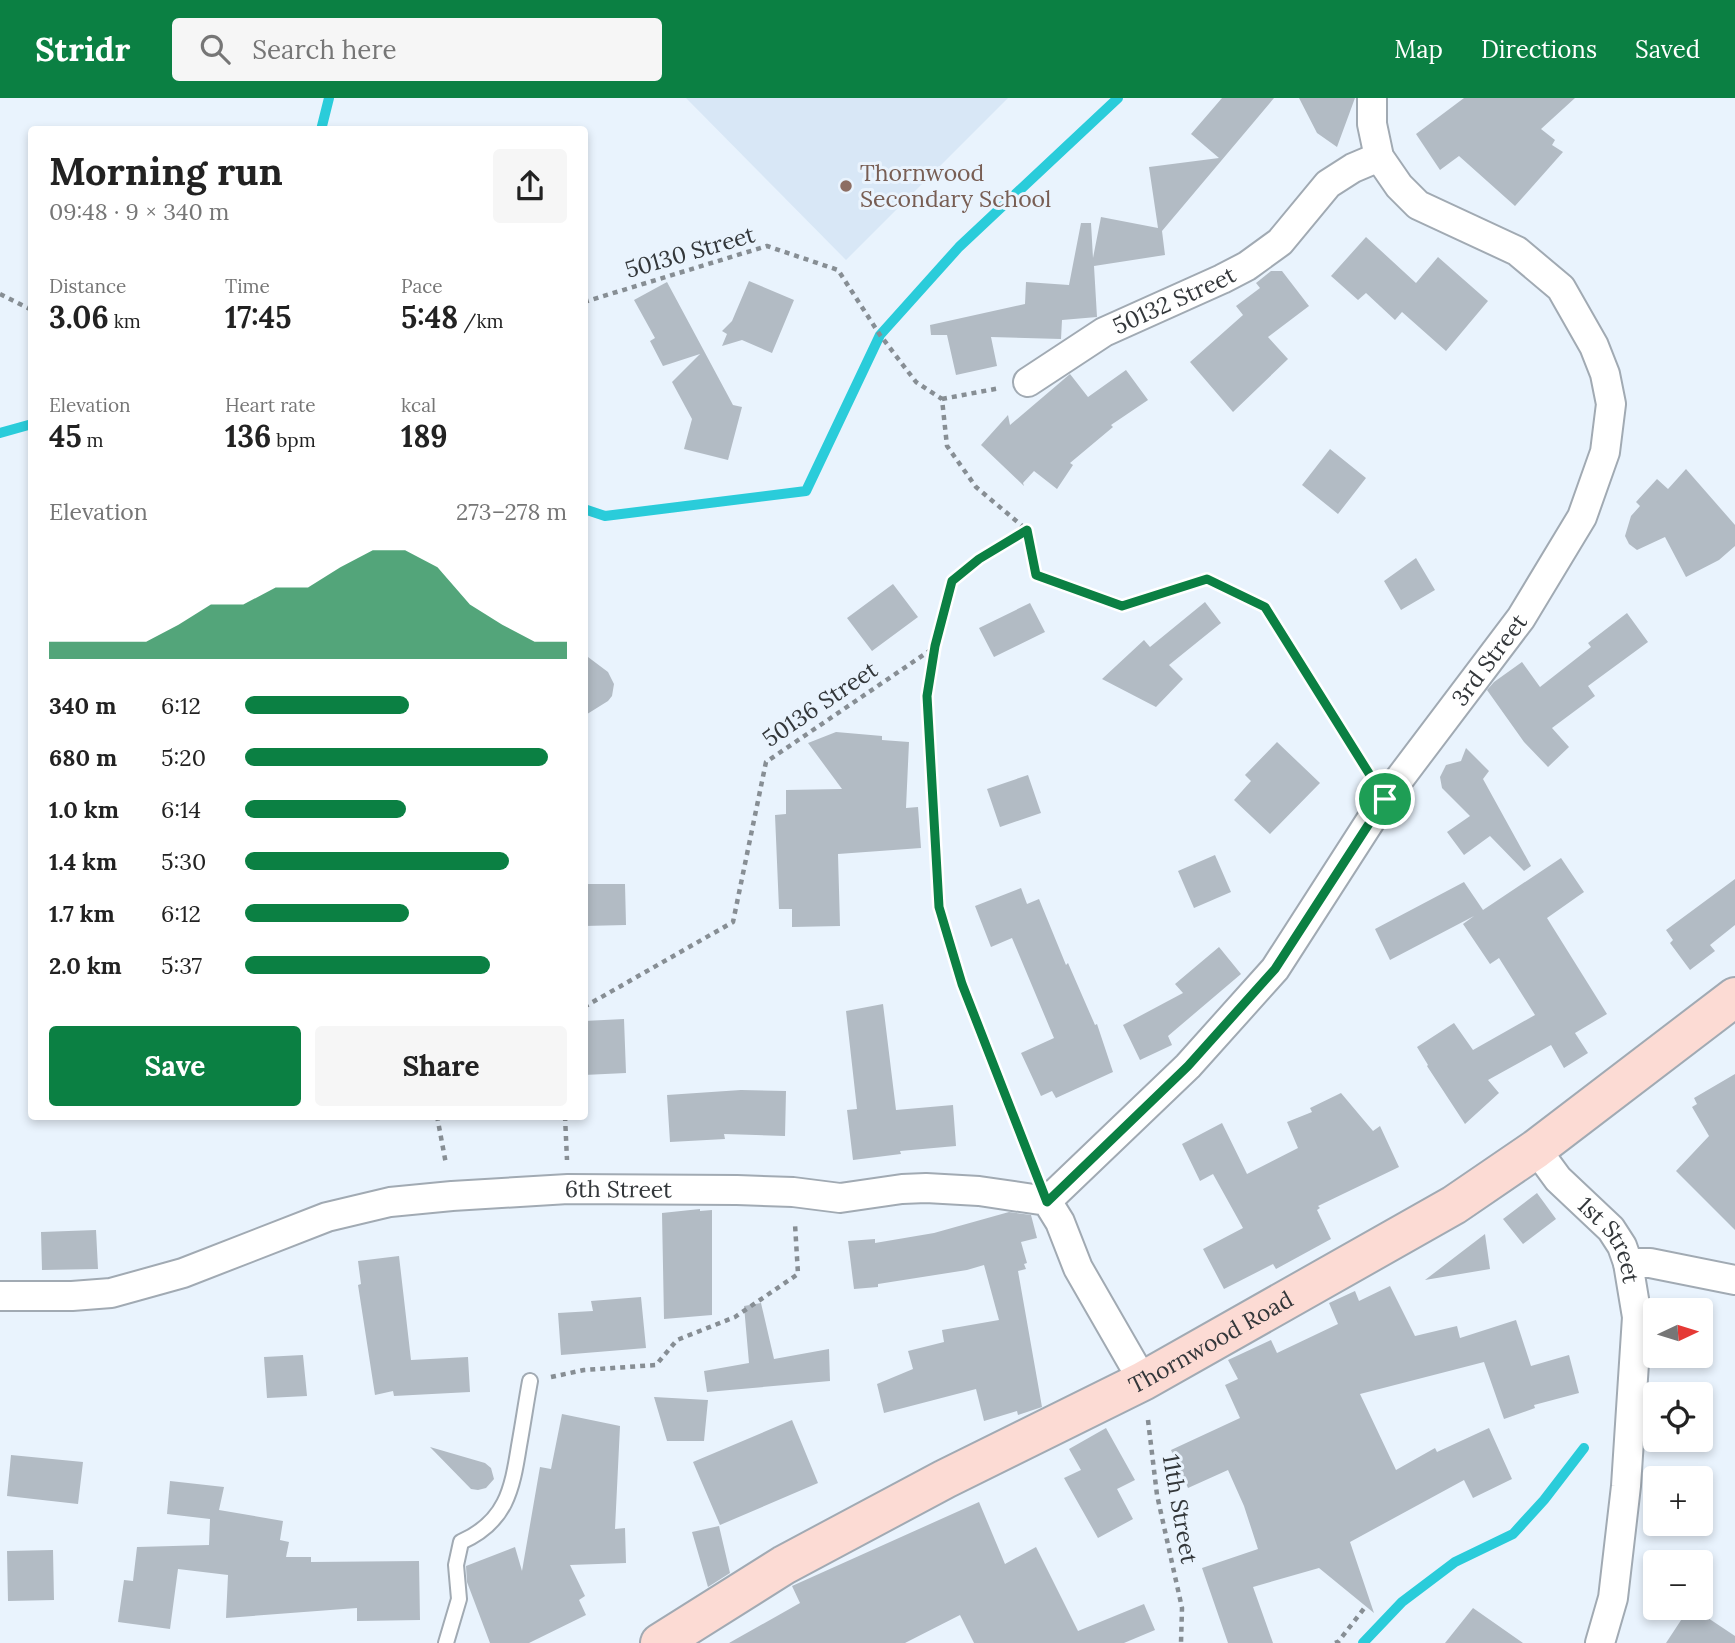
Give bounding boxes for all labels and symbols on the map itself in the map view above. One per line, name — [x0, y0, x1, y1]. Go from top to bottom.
place label: Thornwood Secondary School — [860, 158, 1051, 213]
marker: Thornwood Secondary School — [838, 178, 854, 194]
street label: 50130 Street — [622, 219, 758, 284]
street label: 50132 Street — [1108, 259, 1241, 340]
street label: 3rd Street — [1445, 608, 1533, 711]
street label: 50136 Street — [757, 654, 883, 753]
pin — [1355, 769, 1415, 829]
street label: 6th Street — [565, 1174, 672, 1204]
street label: 1st Street — [1572, 1190, 1646, 1285]
street label: Thornwood Road — [1124, 1284, 1298, 1400]
north arrow — [1643, 1298, 1713, 1368]
street label: 11th Street — [1157, 1452, 1204, 1566]

